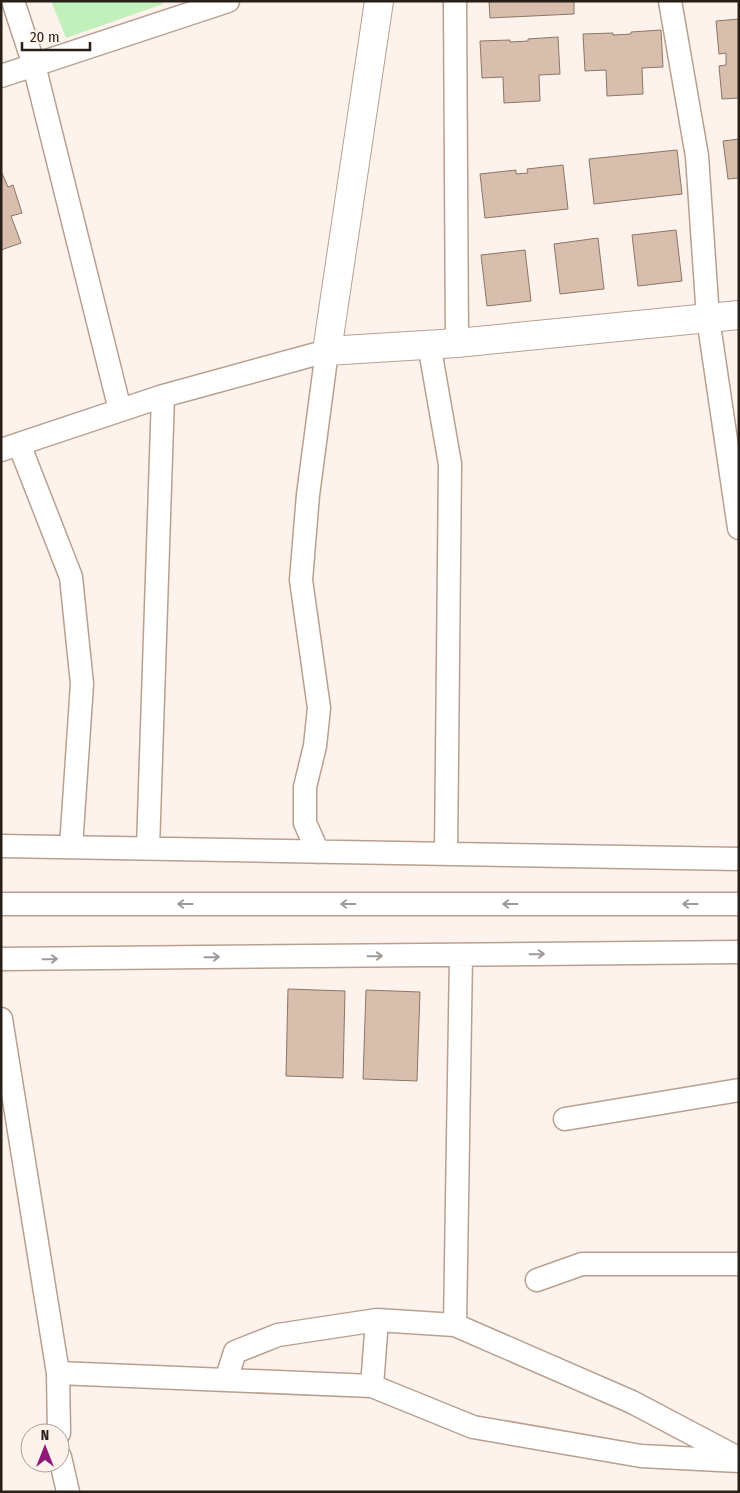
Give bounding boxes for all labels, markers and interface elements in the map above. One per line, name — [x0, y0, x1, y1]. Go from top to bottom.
scale bar — [22, 20, 90, 52]
text: 20 m — [30, 28, 60, 46]
one-way arrow — [177, 899, 194, 909]
one-way arrow — [340, 899, 356, 909]
one-way arrow — [502, 899, 518, 909]
one-way arrow — [682, 899, 698, 909]
one-way arrow — [529, 949, 545, 959]
one-way arrow — [367, 951, 383, 960]
one-way arrow — [204, 952, 220, 962]
one-way arrow — [42, 954, 58, 964]
north arrow — [20, 1423, 70, 1473]
text: N — [41, 1427, 49, 1444]

